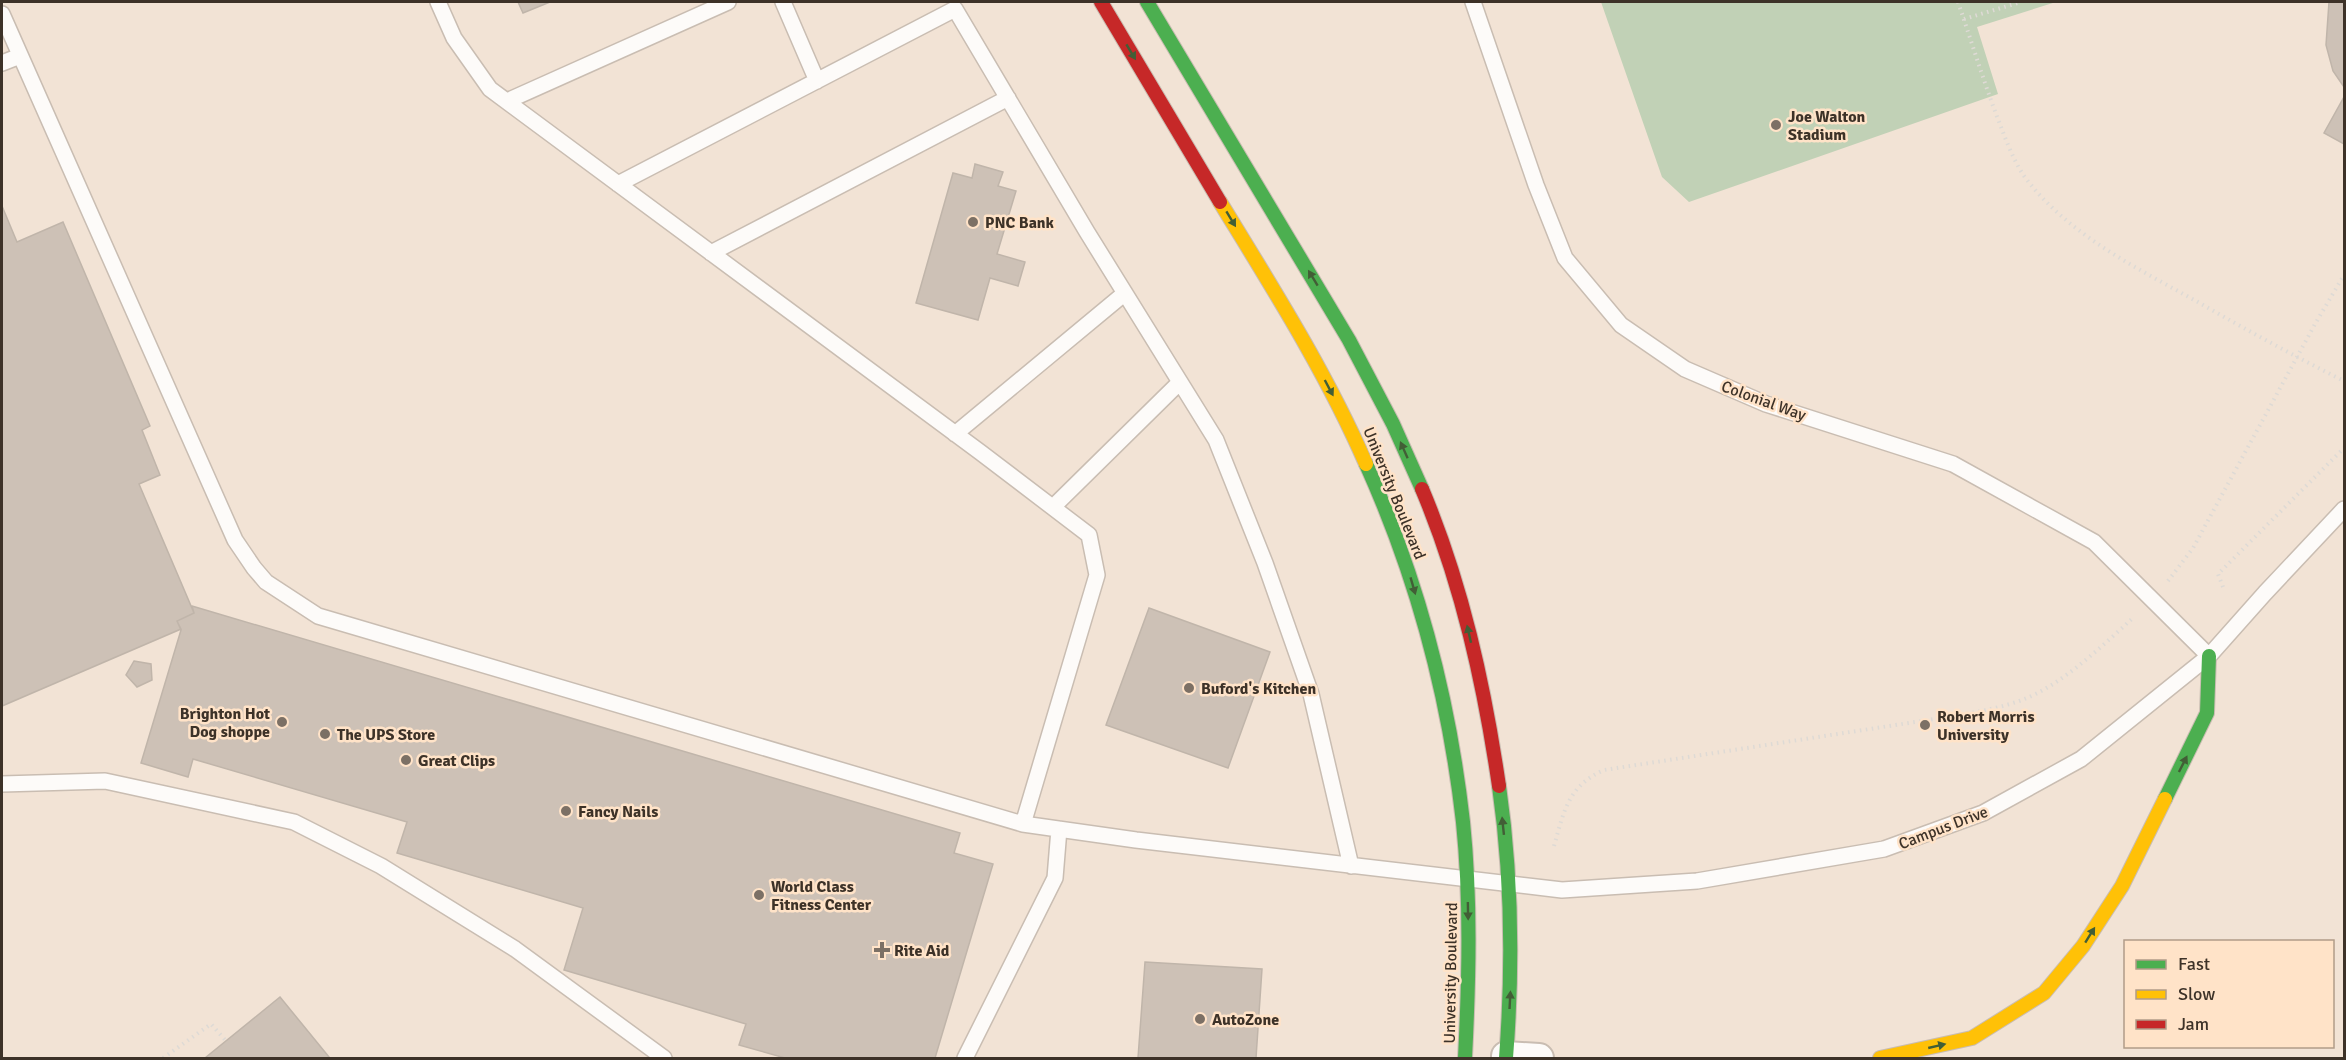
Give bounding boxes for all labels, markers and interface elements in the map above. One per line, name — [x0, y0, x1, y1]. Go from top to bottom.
one-way arrow — [1126, 44, 1136, 61]
place label: Joe Walton Stadium — [1788, 107, 1866, 145]
marker: Joe Walton Stadium — [1769, 118, 1783, 132]
one-way arrow — [1226, 211, 1236, 228]
place label: PNC Bank — [985, 213, 1055, 233]
marker: PNC Bank — [966, 215, 980, 229]
one-way arrow — [1308, 270, 1319, 286]
street label: Colonial Way — [1719, 376, 1809, 426]
one-way arrow — [1324, 379, 1334, 396]
street label: University Boulevard — [1358, 424, 1430, 563]
one-way arrow — [1399, 441, 1409, 459]
one-way arrow — [1409, 577, 1419, 595]
one-way arrow — [1464, 625, 1474, 643]
place label: Buford's Kitchen — [1201, 679, 1316, 699]
marker: Buford's Kitchen — [1182, 681, 1196, 695]
place label: Brighton Hot Dog shoppe — [180, 704, 270, 742]
place label: Robert Morris University — [1937, 707, 2034, 745]
marker: Brighton Hot Dog shoppe — [275, 715, 289, 729]
marker: Robert Morris University — [1918, 718, 1932, 732]
place label: The UPS Store — [337, 725, 435, 745]
marker: The UPS Store — [318, 727, 332, 741]
place label: Great Clips — [418, 751, 495, 771]
marker: Great Clips — [399, 753, 413, 767]
one-way arrow — [2178, 755, 2188, 772]
place label: Fancy Nails — [578, 802, 658, 822]
street label: Campus Drive — [1896, 802, 1991, 854]
marker: Fancy Nails — [559, 804, 573, 818]
one-way arrow — [1498, 816, 1508, 835]
place label: World Class Fitness Center — [771, 877, 872, 915]
marker: World Class Fitness Center — [752, 888, 766, 902]
street label: University Boulevard — [1440, 902, 1462, 1044]
one-way arrow — [1463, 902, 1473, 921]
one-way arrow — [2085, 927, 2096, 943]
legend — [2124, 940, 2334, 1048]
place label: Rite Aid — [894, 941, 950, 961]
marker: Rite Aid — [875, 943, 889, 957]
text: Fast — [2178, 953, 2210, 975]
text: Slow — [2178, 983, 2215, 1005]
one-way arrow — [1505, 991, 1514, 1010]
place label: AutoZone — [1212, 1010, 1279, 1030]
marker: AutoZone — [1193, 1012, 1207, 1026]
text: Jam — [2178, 1013, 2209, 1035]
one-way arrow — [1928, 1040, 1946, 1050]

